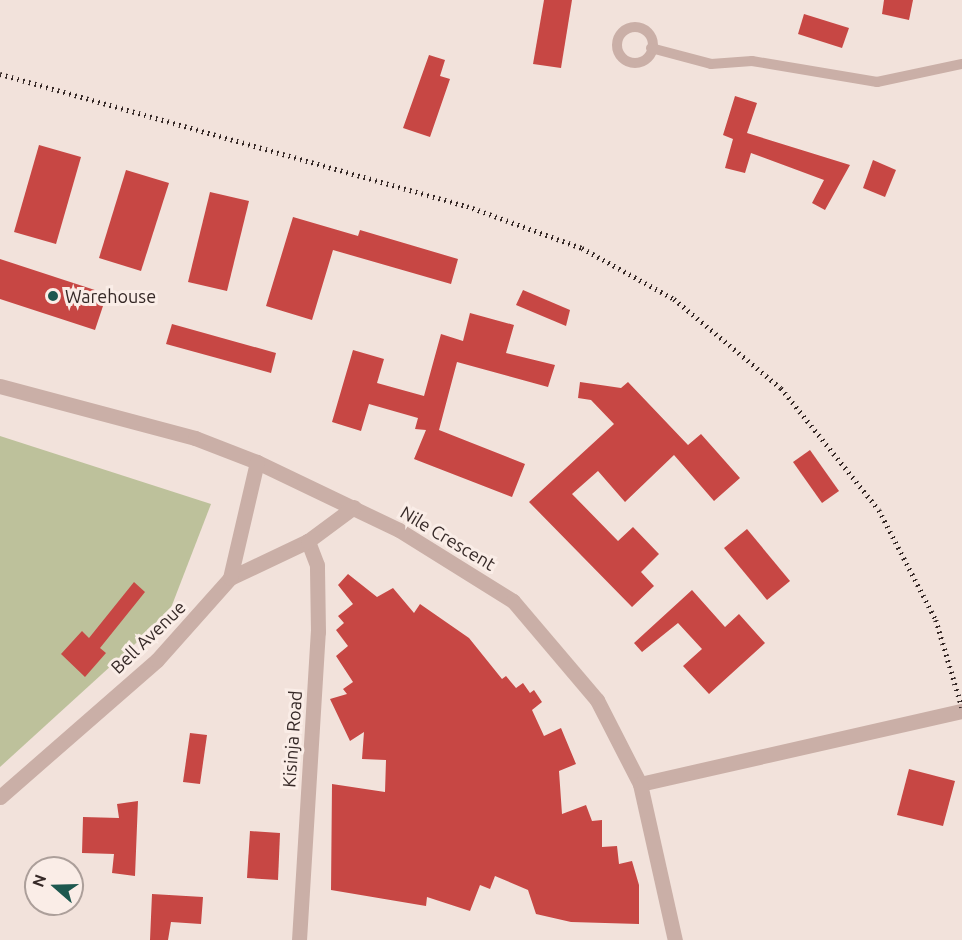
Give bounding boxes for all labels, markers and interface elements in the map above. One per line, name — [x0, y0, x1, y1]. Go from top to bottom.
place label: Warehouse — [65, 285, 156, 307]
marker: Warehouse — [46, 289, 60, 303]
street label: Nile Crescent — [396, 501, 500, 575]
street label: Bell Avenue — [106, 596, 190, 678]
street label: Kisinja Road — [278, 690, 306, 788]
north arrow — [24, 856, 84, 916]
text: N — [28, 872, 49, 889]

